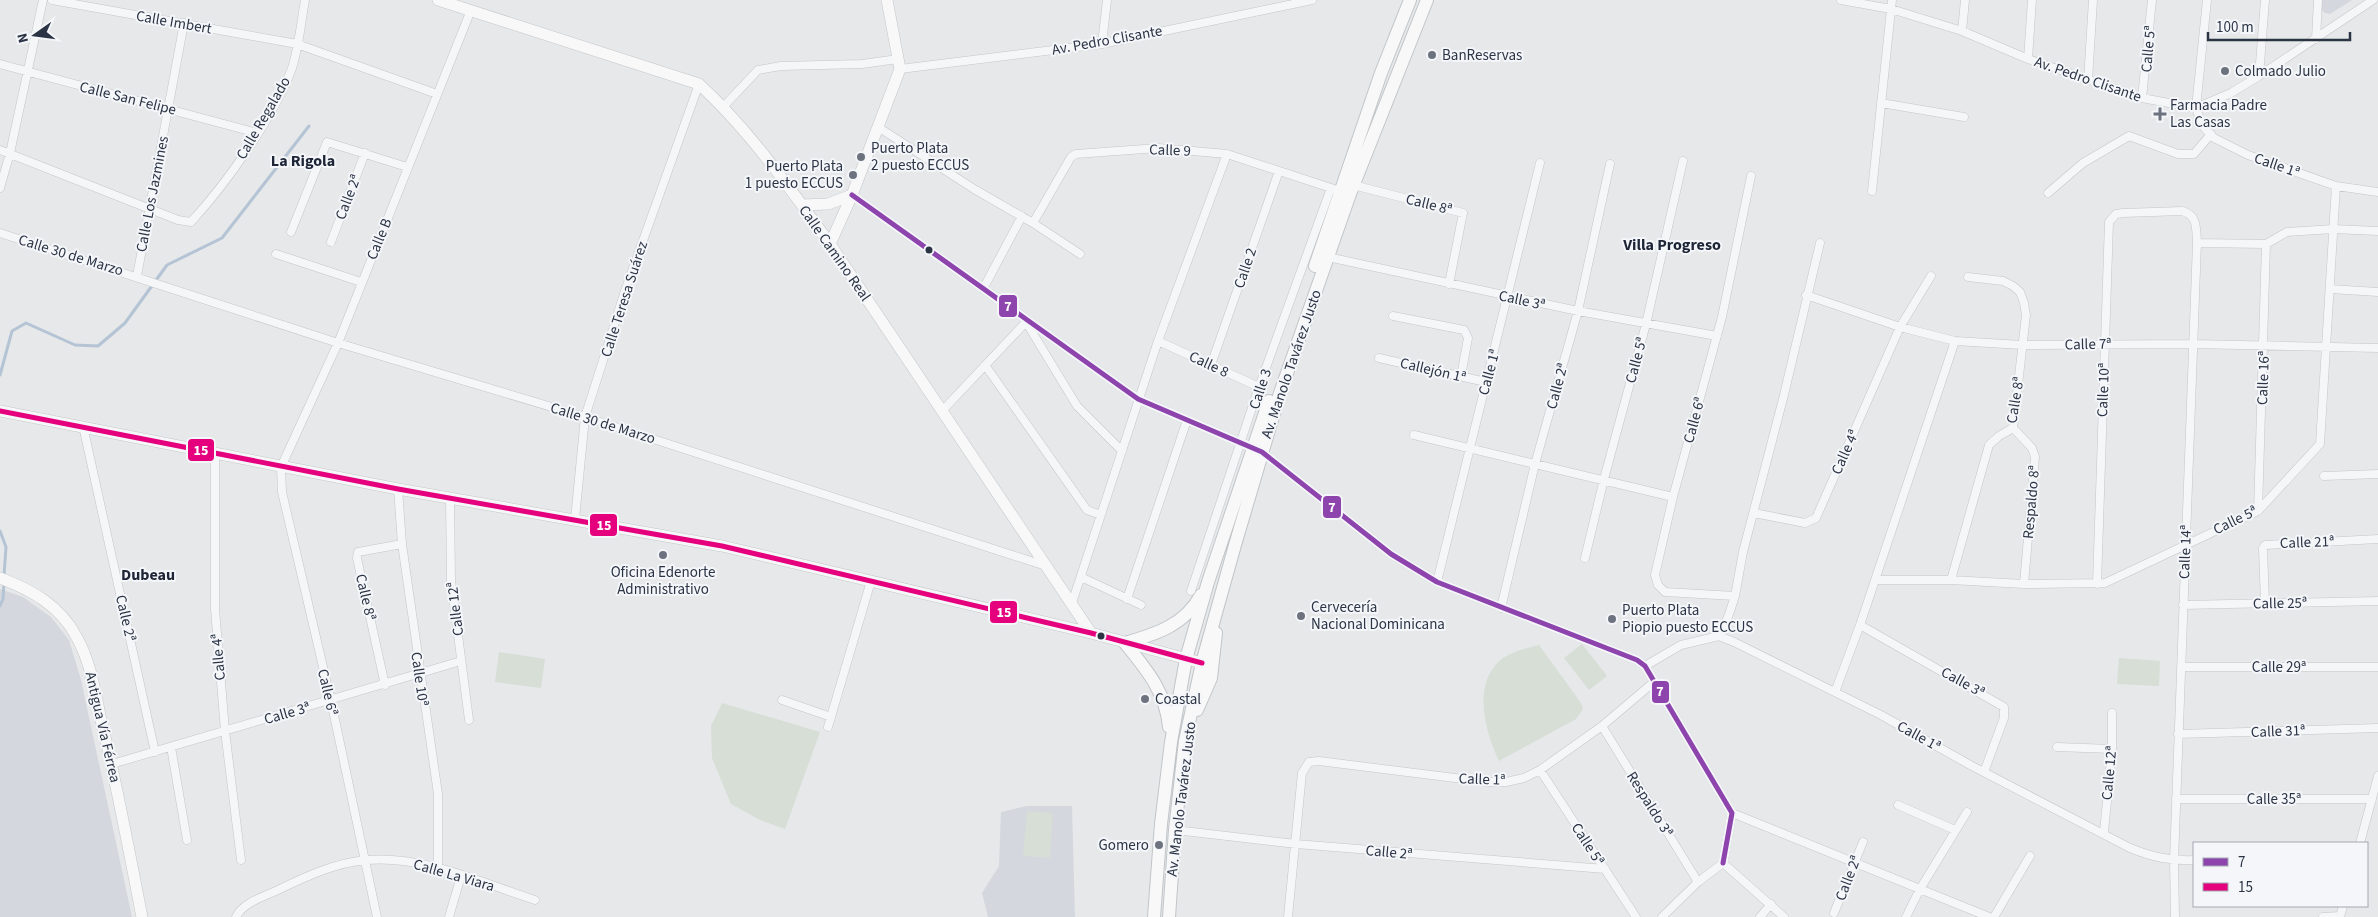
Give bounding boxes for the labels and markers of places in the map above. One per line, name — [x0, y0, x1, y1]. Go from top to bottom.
place label: BanReservas — [1442, 45, 1522, 66]
marker: BanReservas — [1426, 49, 1438, 61]
place label: Colmado Julio — [2235, 61, 2326, 82]
marker: Colmado Julio — [2219, 65, 2231, 77]
place label: Farmacia Padre Las Casas — [2170, 95, 2267, 133]
marker: Farmacia Padre Las Casas — [2154, 108, 2166, 120]
place label: Puerto Plata 2 puesto ECCUS — [871, 138, 969, 176]
marker: Puerto Plata 2 puesto ECCUS — [855, 151, 867, 163]
place label: Puerto Plata 1 puesto ECCUS — [745, 156, 843, 194]
marker: Puerto Plata 1 puesto ECCUS — [847, 169, 859, 181]
unlabelled marker — [924, 245, 934, 255]
marker: Oficina Edenorte Administrativo — [657, 549, 669, 561]
place label: Oficina Edenorte Administrativo — [611, 562, 715, 600]
place label: Cervecería Nacional Dominicana — [1311, 597, 1445, 635]
place label: Puerto Plata Piopio puesto ECCUS — [1622, 600, 1753, 638]
marker: Cervecería Nacional Dominicana — [1295, 610, 1307, 622]
marker: Puerto Plata Piopio puesto ECCUS — [1606, 613, 1618, 625]
unlabelled marker — [1096, 631, 1106, 641]
place label: Coastal — [1155, 689, 1201, 710]
marker: Coastal — [1139, 693, 1151, 705]
place label: Gomero — [1099, 835, 1149, 856]
marker: Gomero — [1153, 839, 1165, 851]

